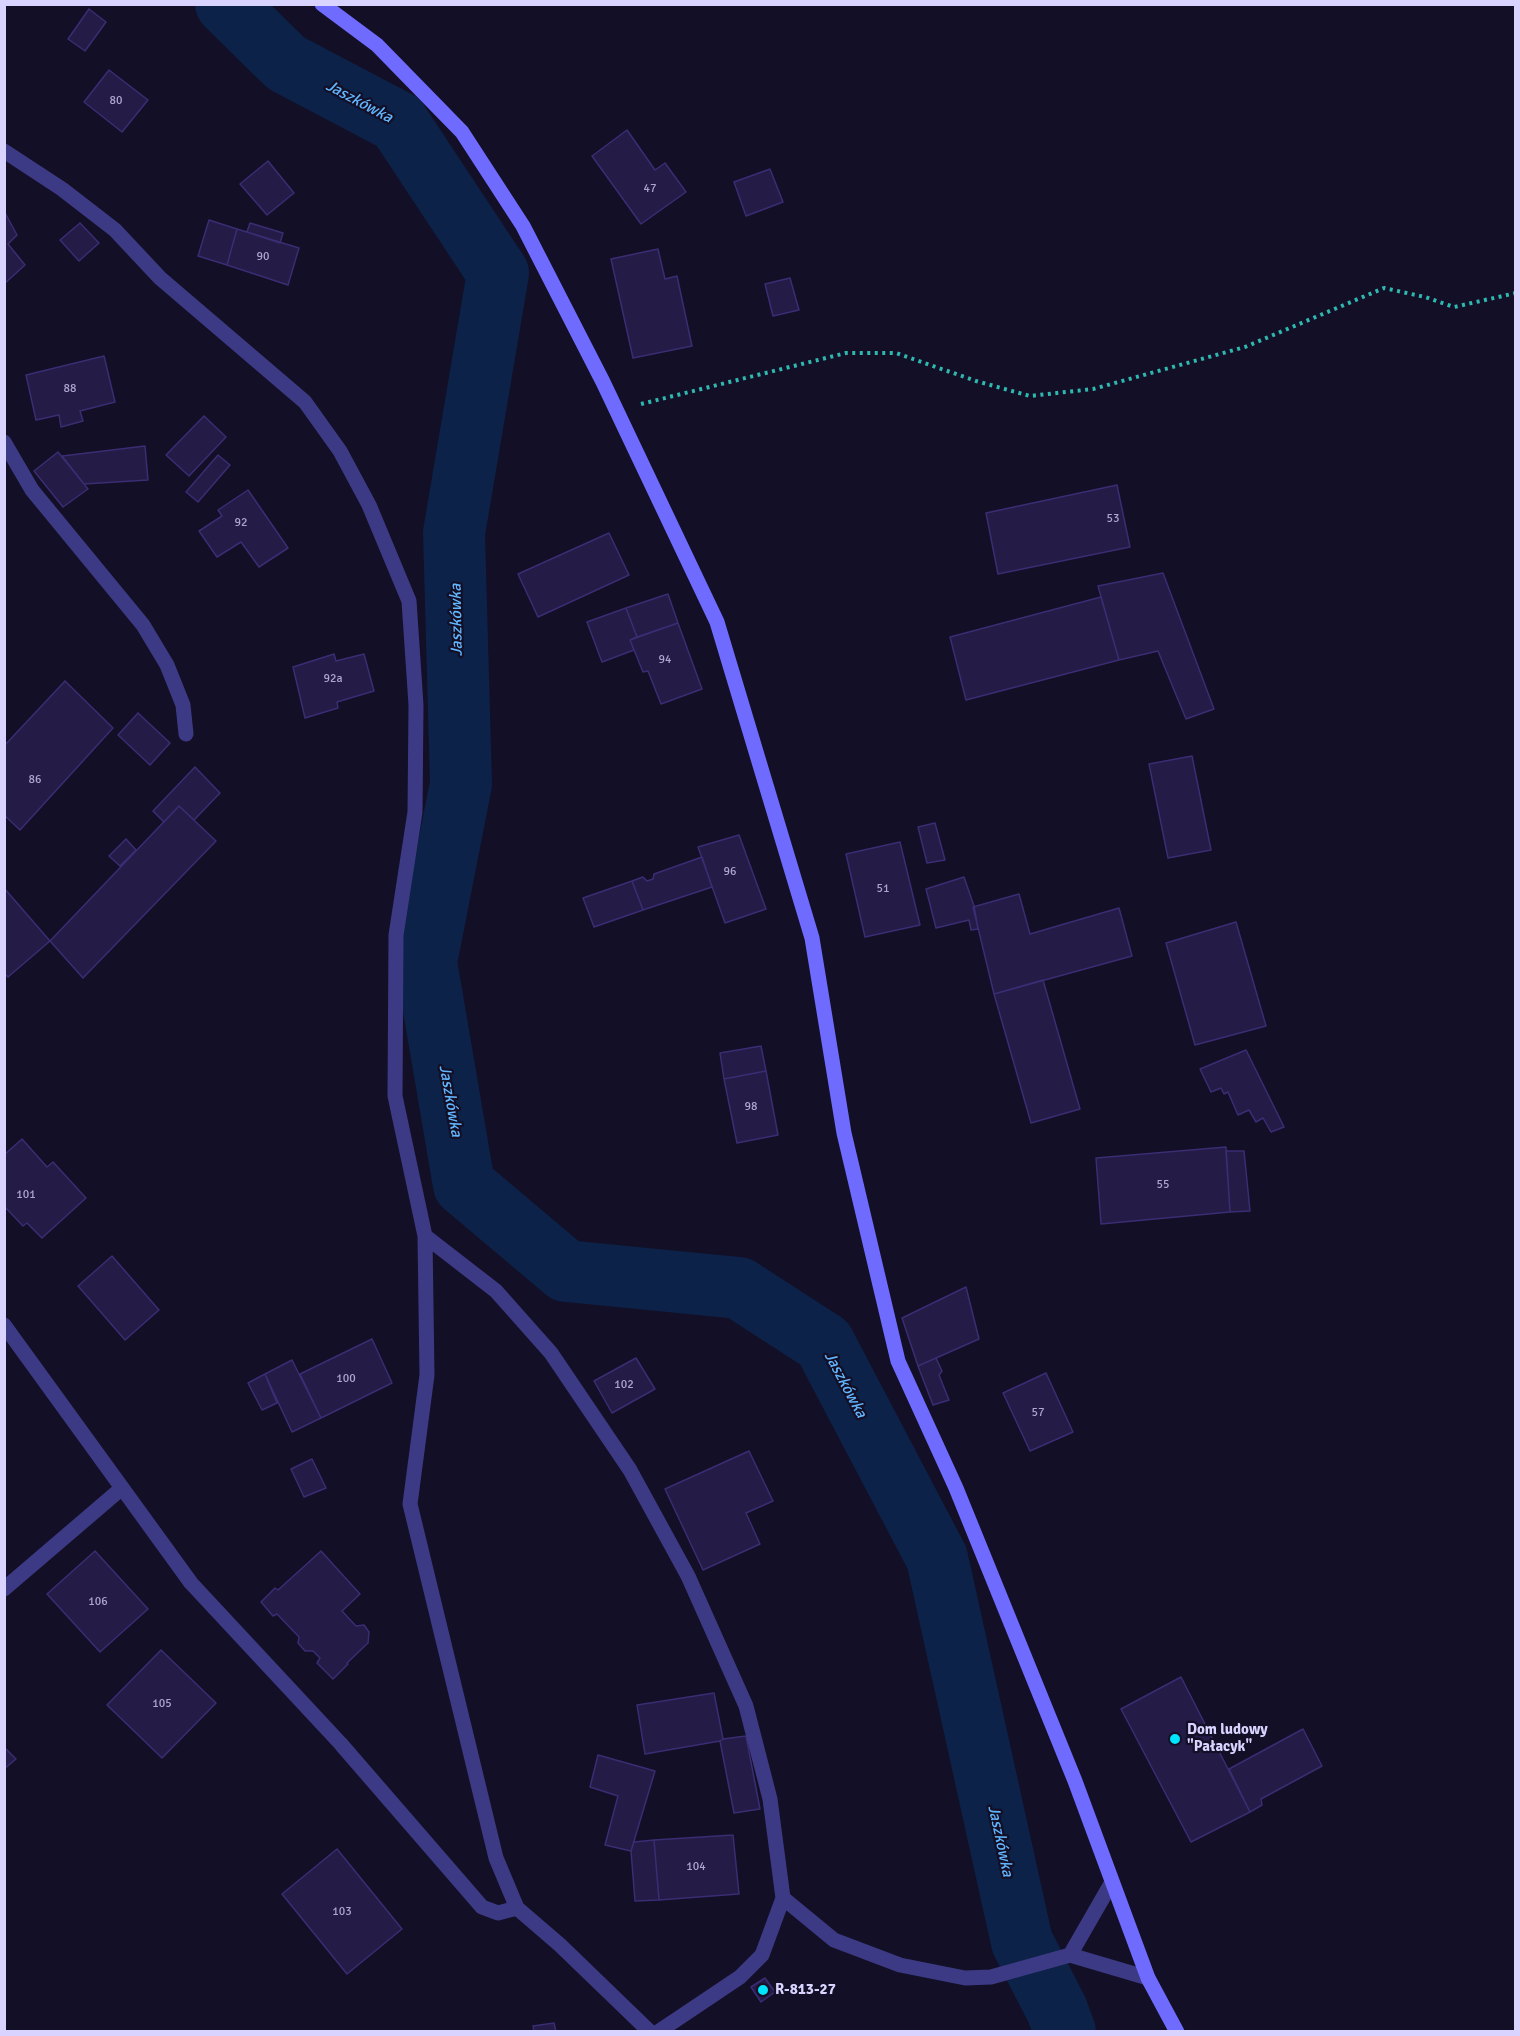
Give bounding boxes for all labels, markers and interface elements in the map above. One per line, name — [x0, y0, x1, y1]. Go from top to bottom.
water label: Jaszkówka — [322, 76, 396, 128]
house number: 80 — [110, 94, 122, 108]
house number: 47 — [644, 182, 656, 196]
house number: 90 — [257, 250, 269, 264]
house number: 88 — [64, 382, 76, 396]
house number: 53 — [1107, 512, 1119, 526]
house number: 92 — [235, 516, 247, 530]
water label: Jaszkówka — [447, 584, 467, 656]
house number: 94 — [659, 653, 671, 667]
house number: 92a — [323, 672, 343, 686]
house number: 86 — [29, 773, 41, 787]
house number: 96 — [724, 865, 736, 879]
house number: 51 — [877, 882, 889, 896]
water label: Jaszkówka — [434, 1064, 466, 1138]
house number: 98 — [745, 1100, 757, 1114]
house number: 55 — [1157, 1178, 1169, 1192]
house number: 101 — [16, 1188, 36, 1202]
water label: Jaszkówka — [819, 1348, 871, 1422]
house number: 100 — [336, 1372, 356, 1386]
house number: 102 — [614, 1378, 634, 1392]
house number: 57 — [1032, 1406, 1044, 1420]
house number: 106 — [88, 1595, 108, 1609]
house number: 105 — [152, 1697, 172, 1711]
place label: Dom ludowy "Pałacyk" — [1187, 1721, 1268, 1756]
marker: Dom ludowy "Pałacyk" — [1168, 1732, 1182, 1746]
water label: Jaszkówka — [983, 1804, 1017, 1878]
house number: 104 — [686, 1860, 706, 1874]
house number: 103 — [332, 1905, 352, 1919]
place label: R-813-27 — [775, 1981, 836, 1999]
marker: R-813-27 — [756, 1983, 770, 1997]

